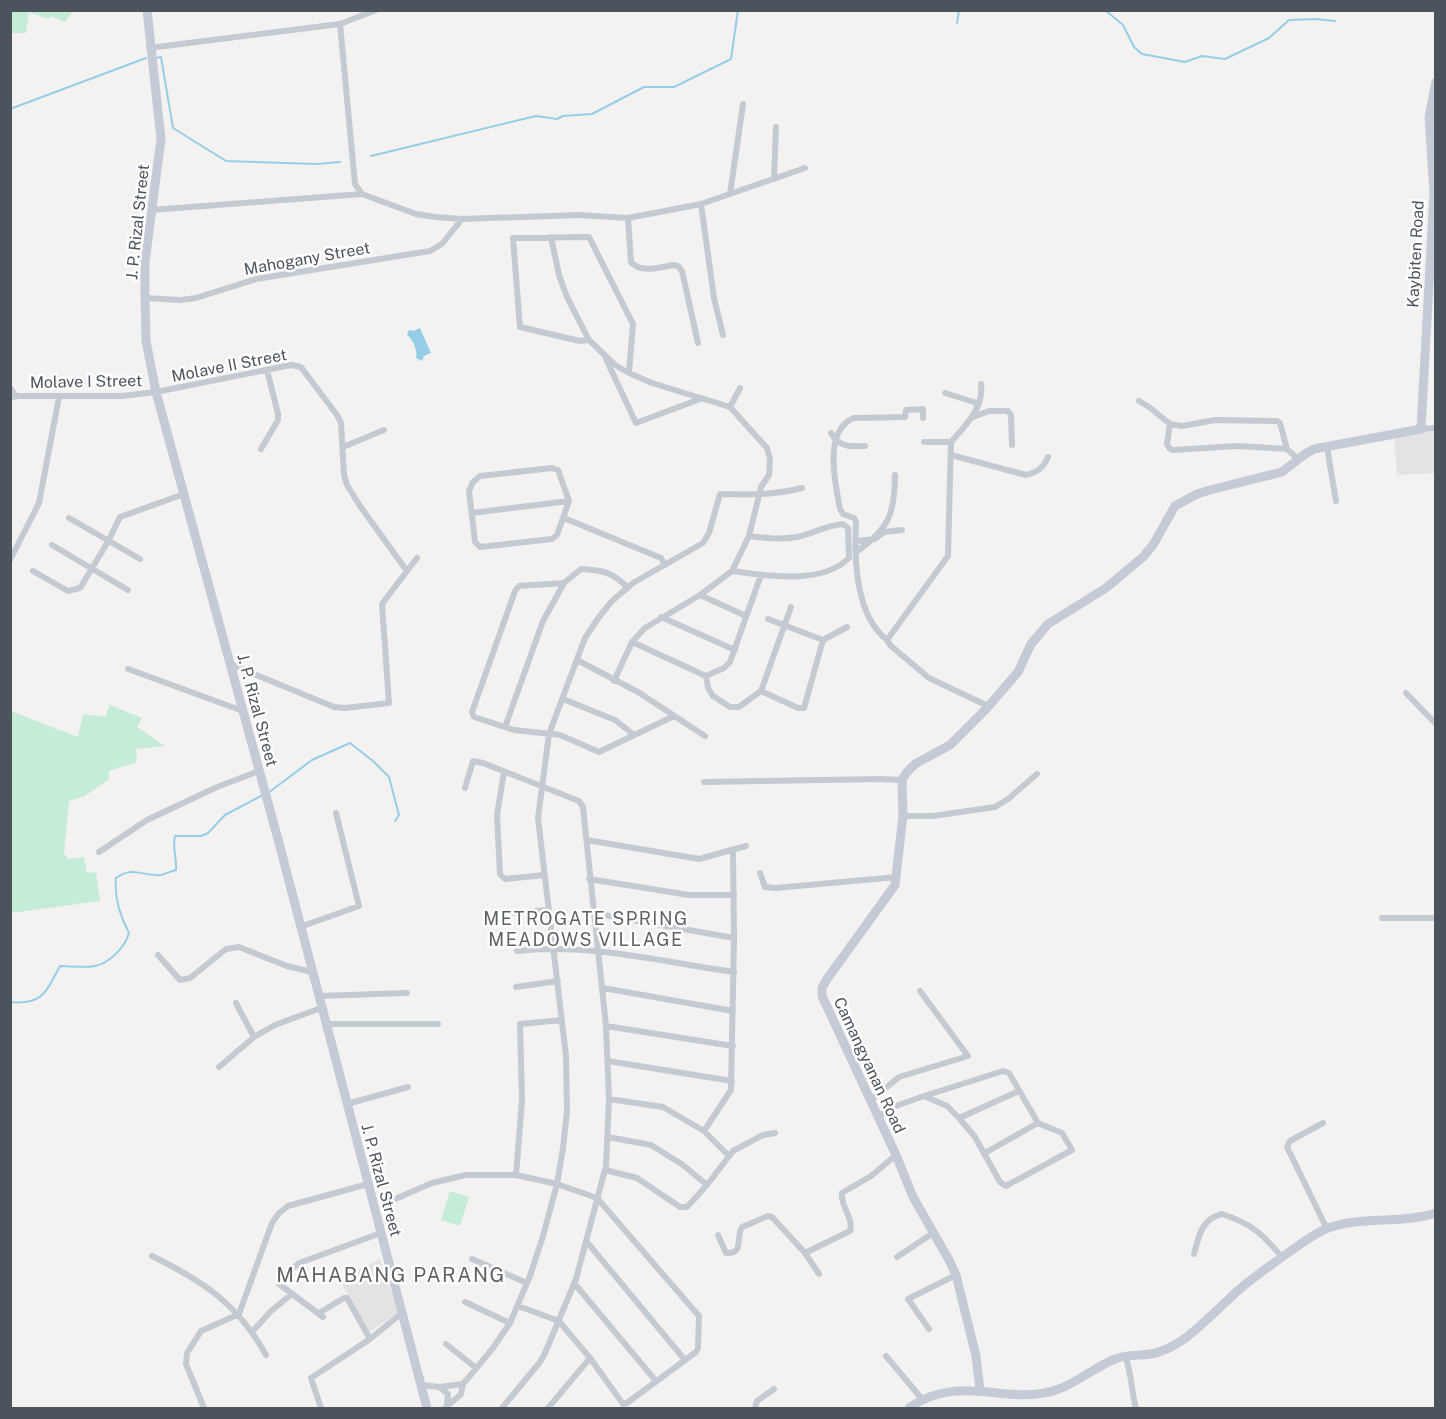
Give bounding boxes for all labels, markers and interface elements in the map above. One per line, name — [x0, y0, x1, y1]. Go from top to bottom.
street label: J. P. Rizal Street — [122, 163, 153, 281]
street label: Kaybiten Road — [1403, 200, 1428, 308]
street label: Mahogany Street — [242, 238, 372, 279]
street label: Molave II Street — [170, 345, 288, 386]
street label: Molave I Street — [30, 371, 142, 392]
street label: J. P. Rizal Street — [233, 652, 282, 769]
district label: METROGATE SPRING MEADOWS VILLAGE — [483, 908, 689, 950]
street label: Camangyanan Road — [830, 994, 909, 1136]
street label: J. P. Rizal Street — [357, 1122, 406, 1239]
district label: MAHABANG PARANG — [276, 1263, 506, 1287]

